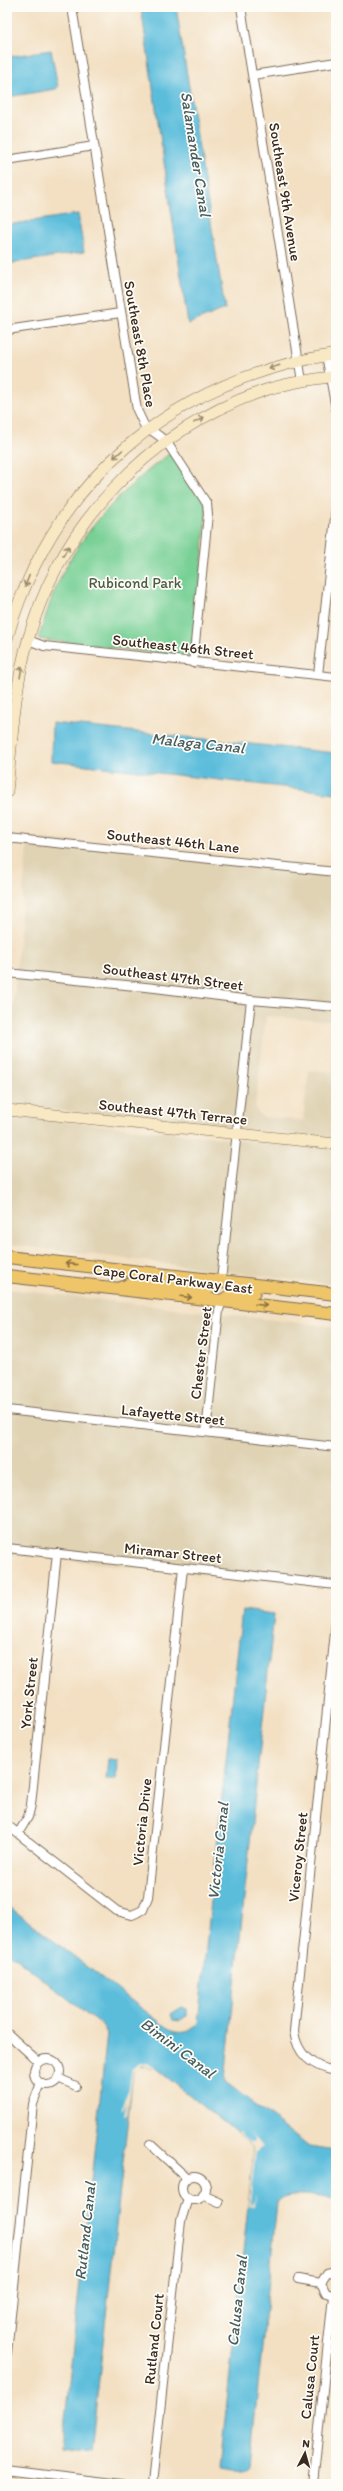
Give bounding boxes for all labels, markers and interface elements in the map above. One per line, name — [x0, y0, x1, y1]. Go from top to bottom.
water label: Salamander Canal — [177, 90, 215, 219]
street label: Southeast 9th Avenue — [265, 121, 305, 263]
street label: Southeast 8th Place — [120, 279, 160, 409]
one-way arrow — [268, 364, 281, 371]
one-way arrow — [193, 416, 205, 424]
one-way arrow — [113, 449, 123, 459]
one-way arrow — [62, 545, 70, 557]
park label: Rubicond Park — [89, 574, 182, 592]
one-way arrow — [22, 575, 30, 587]
street label: Southeast 46th Street — [111, 631, 255, 663]
one-way arrow — [17, 666, 25, 679]
water label: Malaga Canal — [151, 729, 247, 757]
street label: Southeast 46th Lane — [106, 825, 240, 857]
street label: Southeast 47th Street — [102, 959, 245, 995]
street label: Southeast 47th Terrace — [98, 1095, 248, 1129]
street label: Cape Coral Parkway East — [92, 1260, 254, 1298]
one-way arrow — [65, 1261, 78, 1268]
one-way arrow — [179, 1293, 192, 1301]
one-way arrow — [254, 1302, 267, 1309]
street label: Chester Street — [186, 1305, 216, 1401]
street label: Lafayette Street — [120, 1401, 226, 1429]
street label: Miramar Street — [123, 1539, 223, 1567]
street label: York Street — [16, 1656, 42, 1730]
street label: Victoria Drive — [128, 1777, 156, 1867]
water label: Victoria Canal — [203, 1800, 233, 1900]
street label: Viceroy Street — [284, 1811, 312, 1903]
water label: Bimini Canal — [137, 2014, 220, 2083]
water label: Rutland Canal — [70, 2180, 100, 2281]
water label: Calusa Canal — [223, 2253, 251, 2347]
street label: Rutland Court — [140, 2292, 168, 2386]
street label: Calusa Court — [297, 2334, 323, 2420]
north arrow — [285, 2433, 325, 2473]
text: N — [302, 2437, 310, 2450]

